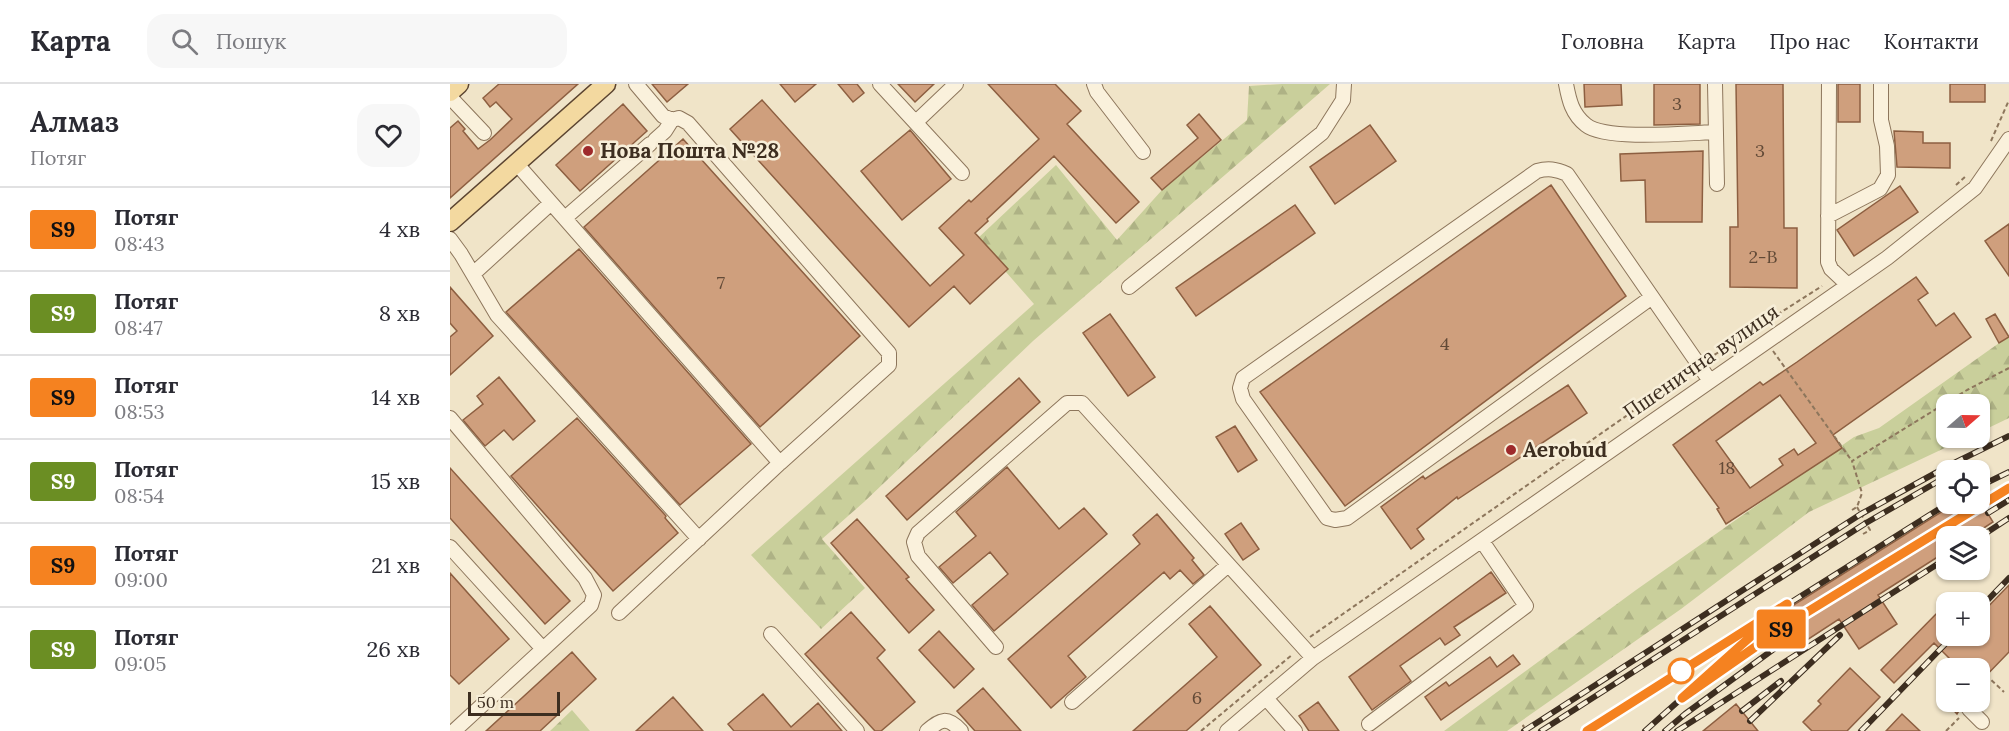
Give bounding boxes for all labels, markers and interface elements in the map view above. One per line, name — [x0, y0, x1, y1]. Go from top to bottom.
search box — [147, 14, 567, 68]
text: Карта — [30, 23, 111, 59]
icon: search — [168, 25, 201, 58]
text: Пошук — [216, 27, 286, 55]
text: Головна — [1561, 28, 1644, 55]
text: Карта — [1677, 28, 1736, 55]
text: Про нас — [1769, 28, 1851, 55]
text: Контакти — [1884, 28, 1979, 55]
house number: 3 — [1672, 92, 1682, 115]
text: Алмаз — [30, 104, 119, 140]
button: heart — [357, 104, 420, 167]
place label: Нова Пошта №28 — [600, 137, 779, 164]
house number: 3 — [1755, 139, 1765, 162]
marker: Нова Пошта №28 — [581, 144, 595, 158]
text: Потяг — [30, 145, 86, 170]
text: Потяг — [114, 203, 179, 231]
text: 4 хв — [379, 215, 420, 243]
text: S9 — [51, 216, 75, 243]
text: 08:43 — [114, 231, 165, 256]
house number: 2-В — [1748, 245, 1778, 268]
house number: 7 — [717, 271, 725, 294]
text: Потяг — [114, 287, 179, 315]
street label: Пшенична вулиця — [1618, 298, 1784, 425]
text: 8 хв — [379, 299, 420, 327]
text: S9 — [51, 300, 75, 327]
text: 08:47 — [114, 315, 163, 340]
house number: 4 — [1440, 332, 1450, 355]
text: Потяг — [114, 371, 179, 399]
text: 14 хв — [371, 383, 420, 411]
text: S9 — [51, 384, 75, 411]
north arrow — [1936, 394, 1990, 448]
map controls — [1936, 394, 1990, 712]
text: 08:53 — [114, 399, 165, 424]
place label: Aerobud — [1523, 436, 1607, 463]
marker: Aerobud — [1504, 443, 1518, 457]
text: Потяг — [114, 455, 179, 483]
house number: 18 — [1719, 456, 1735, 479]
button: locate — [1936, 460, 1990, 514]
text: 15 хв — [371, 467, 420, 495]
text: S9 — [51, 468, 75, 495]
text: 08:54 — [114, 483, 164, 508]
button: layers — [1936, 526, 1990, 580]
text: Потяг — [114, 539, 179, 567]
text: 21 хв — [371, 551, 420, 579]
text: S9 — [51, 552, 75, 579]
text: 09:00 — [114, 567, 168, 592]
button: + — [1936, 592, 1990, 646]
line badge: S9 — [1754, 610, 1808, 648]
text: S9 — [1769, 616, 1793, 643]
text: Потяг — [114, 623, 179, 651]
text: 26 хв — [367, 635, 420, 663]
text: S9 — [51, 636, 75, 663]
text: 09:05 — [114, 651, 166, 676]
unlabelled marker — [1668, 658, 1694, 684]
button: − — [1936, 658, 1990, 712]
house number: 6 — [1192, 686, 1202, 709]
scale bar — [468, 689, 560, 716]
text: 50 m — [477, 692, 514, 712]

